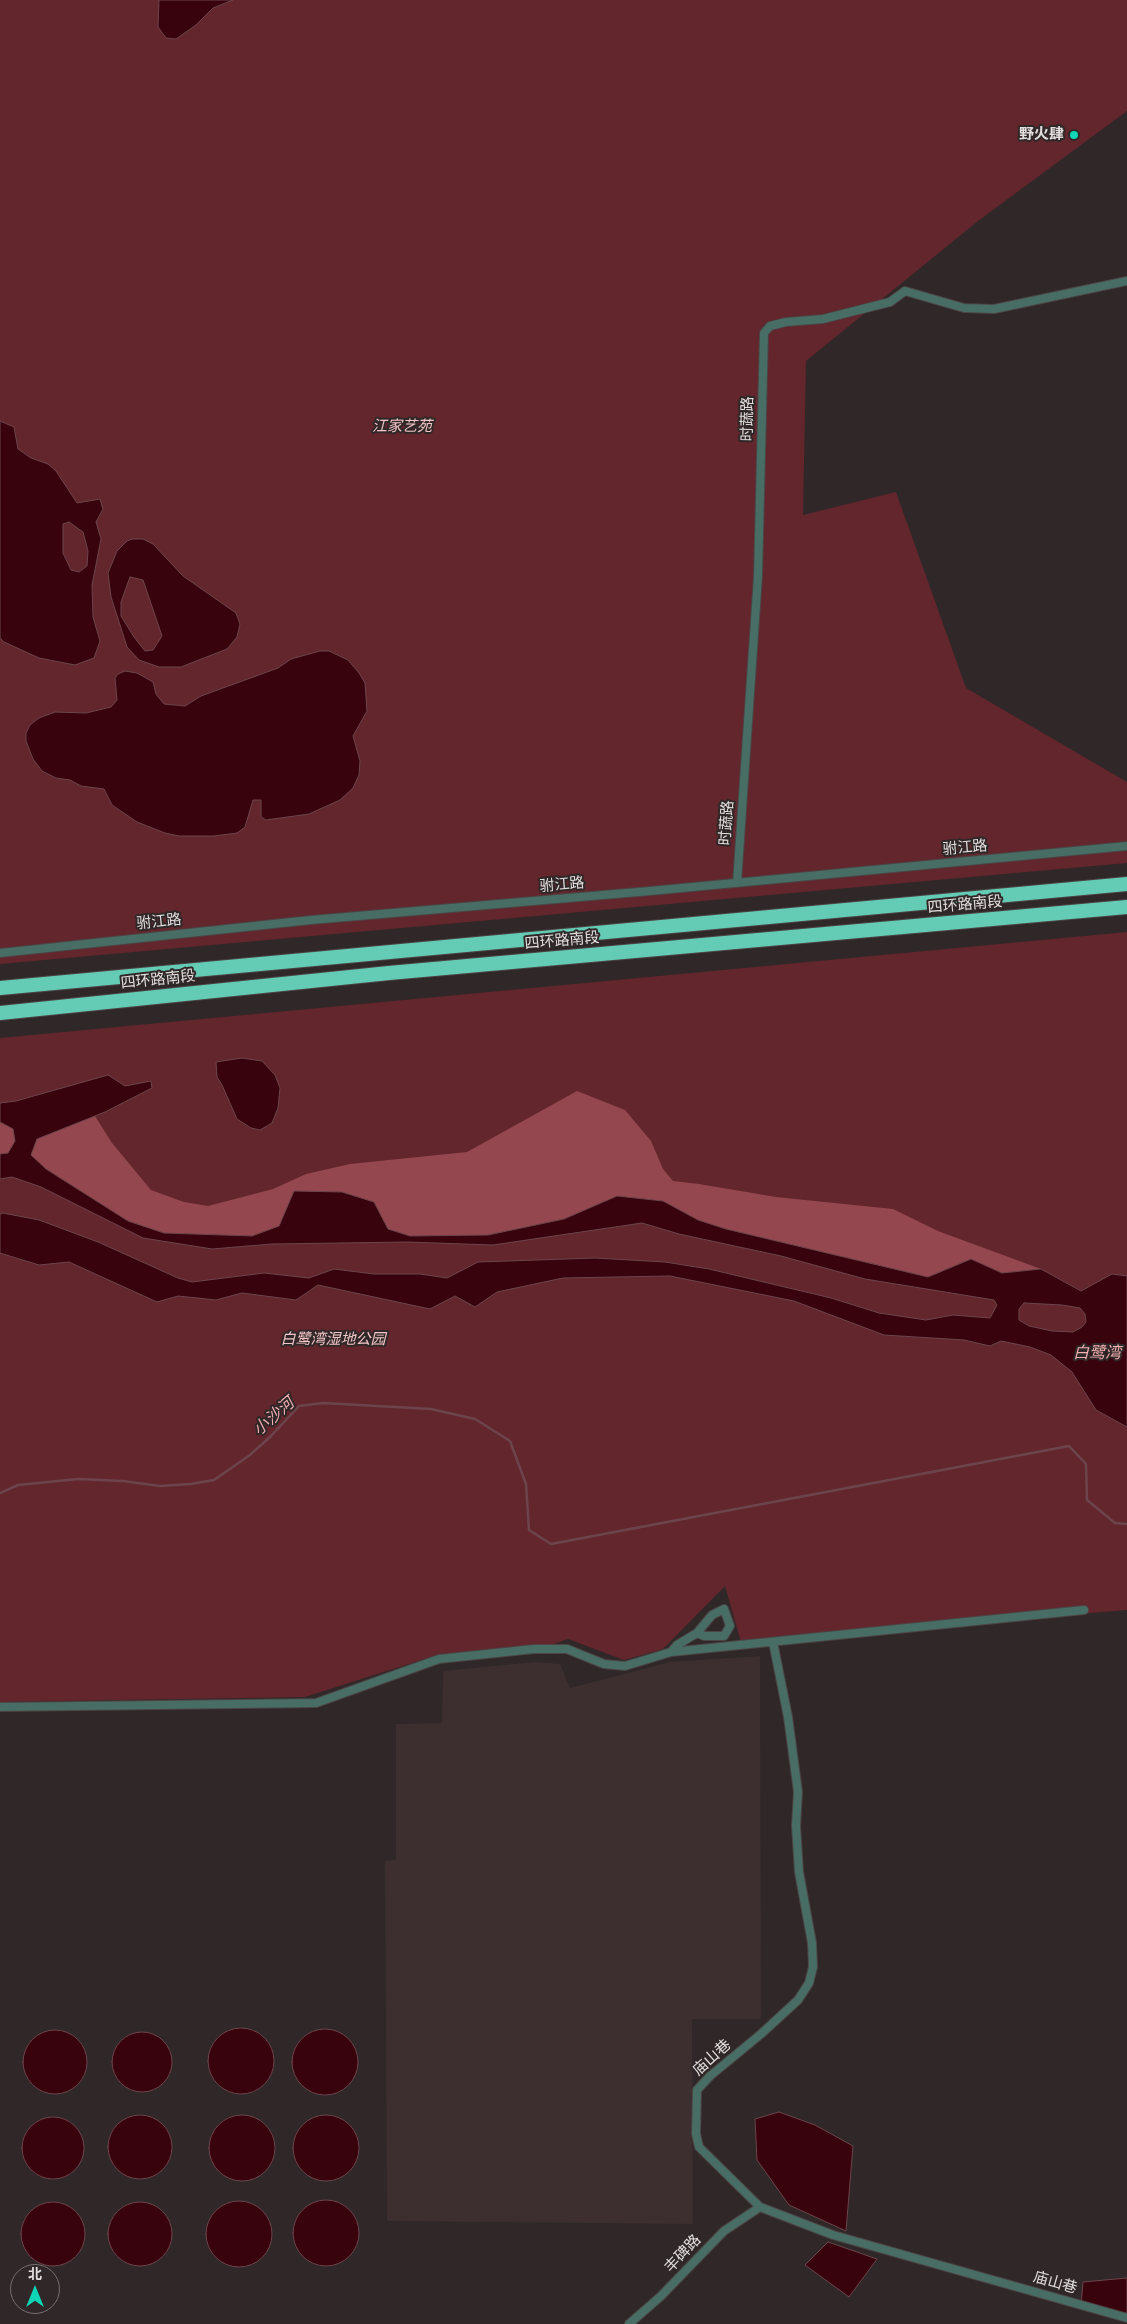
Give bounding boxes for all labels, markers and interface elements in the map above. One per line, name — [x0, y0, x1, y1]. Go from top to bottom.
place label: 野火肆 — [1019, 126, 1064, 144]
marker: 野火肆 — [1068, 129, 1080, 141]
street label: 时蔬路 — [739, 396, 757, 442]
park label: 江家艺苑 — [372, 418, 432, 436]
street label: 时蔬路 — [716, 800, 738, 846]
street label: 驸江路 — [942, 837, 988, 859]
street label: 驸江路 — [539, 874, 585, 896]
street label: 四环路南段 — [927, 893, 1003, 917]
street label: 驸江路 — [136, 911, 182, 933]
street label: 四环路南段 — [524, 929, 600, 953]
street label: 四环路南段 — [120, 967, 196, 993]
park label: 白鹭湾湿地公园 — [281, 1331, 385, 1349]
water label: 白鹭湾 — [1073, 1344, 1121, 1364]
water label: 小沙河 — [250, 1394, 298, 1440]
street label: 庙山巷 — [689, 2036, 735, 2080]
street label: 丰碑路 — [661, 2231, 705, 2277]
north arrow — [10, 2264, 60, 2314]
text: 北 — [28, 2266, 42, 2283]
street label: 庙山巷 — [1031, 2268, 1079, 2298]

